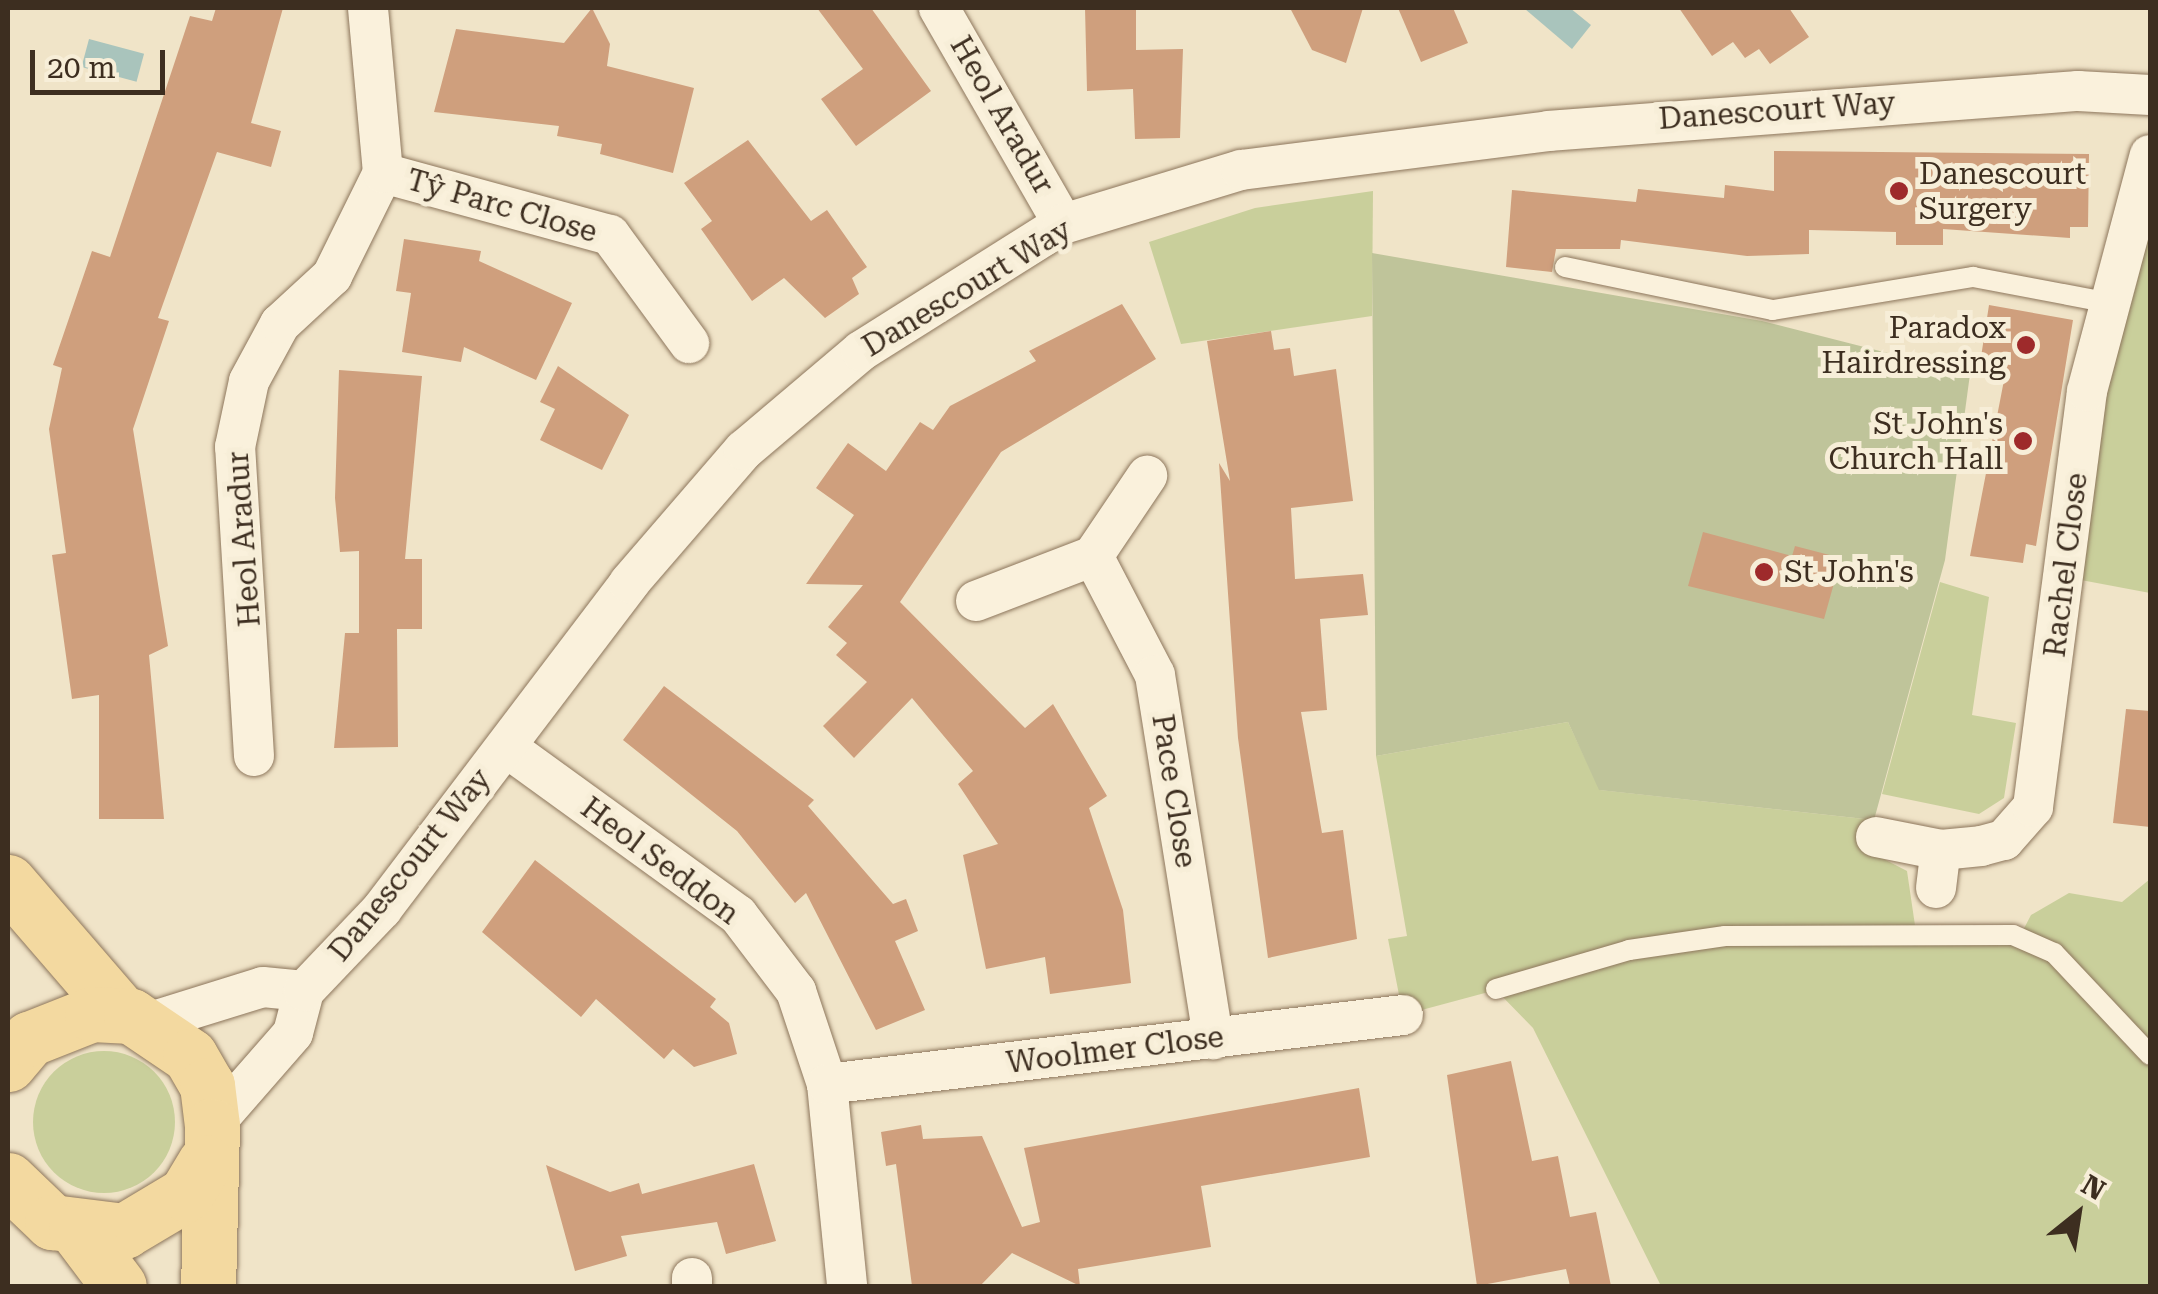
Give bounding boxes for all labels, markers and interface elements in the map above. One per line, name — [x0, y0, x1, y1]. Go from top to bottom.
scale bar — [35, 30, 170, 92]
street label: Heol Aradur — [942, 30, 1062, 200]
text: 20 m — [47, 50, 116, 85]
street label: Danescourt Way — [1657, 85, 1897, 137]
place label: Danescourt Surgery — [1919, 156, 2086, 226]
street label: Tŷ Parc Close — [403, 162, 601, 250]
marker: Danescourt Surgery — [1888, 180, 1910, 202]
street label: Danescourt Way — [856, 211, 1078, 365]
place label: Paradox Hairdressing — [1821, 310, 2006, 380]
marker: Paradox Hairdressing — [2015, 334, 2037, 356]
place label: St John's Church Hall — [1828, 406, 2003, 476]
marker: St John's Church Hall — [2012, 430, 2034, 452]
street label: Heol Aradur — [220, 450, 268, 628]
street label: Rachel Close — [2037, 471, 2095, 659]
place label: St John's — [1784, 554, 1914, 590]
marker: St John's — [1753, 561, 1775, 583]
street label: Pace Close — [1144, 712, 1204, 870]
street label: Danescourt Way — [321, 761, 499, 969]
street label: Heol Seddon — [574, 790, 746, 932]
street label: Woolmer Close — [1004, 1019, 1226, 1081]
north arrow — [2028, 1164, 2128, 1264]
text: N — [2076, 1168, 2111, 1207]

